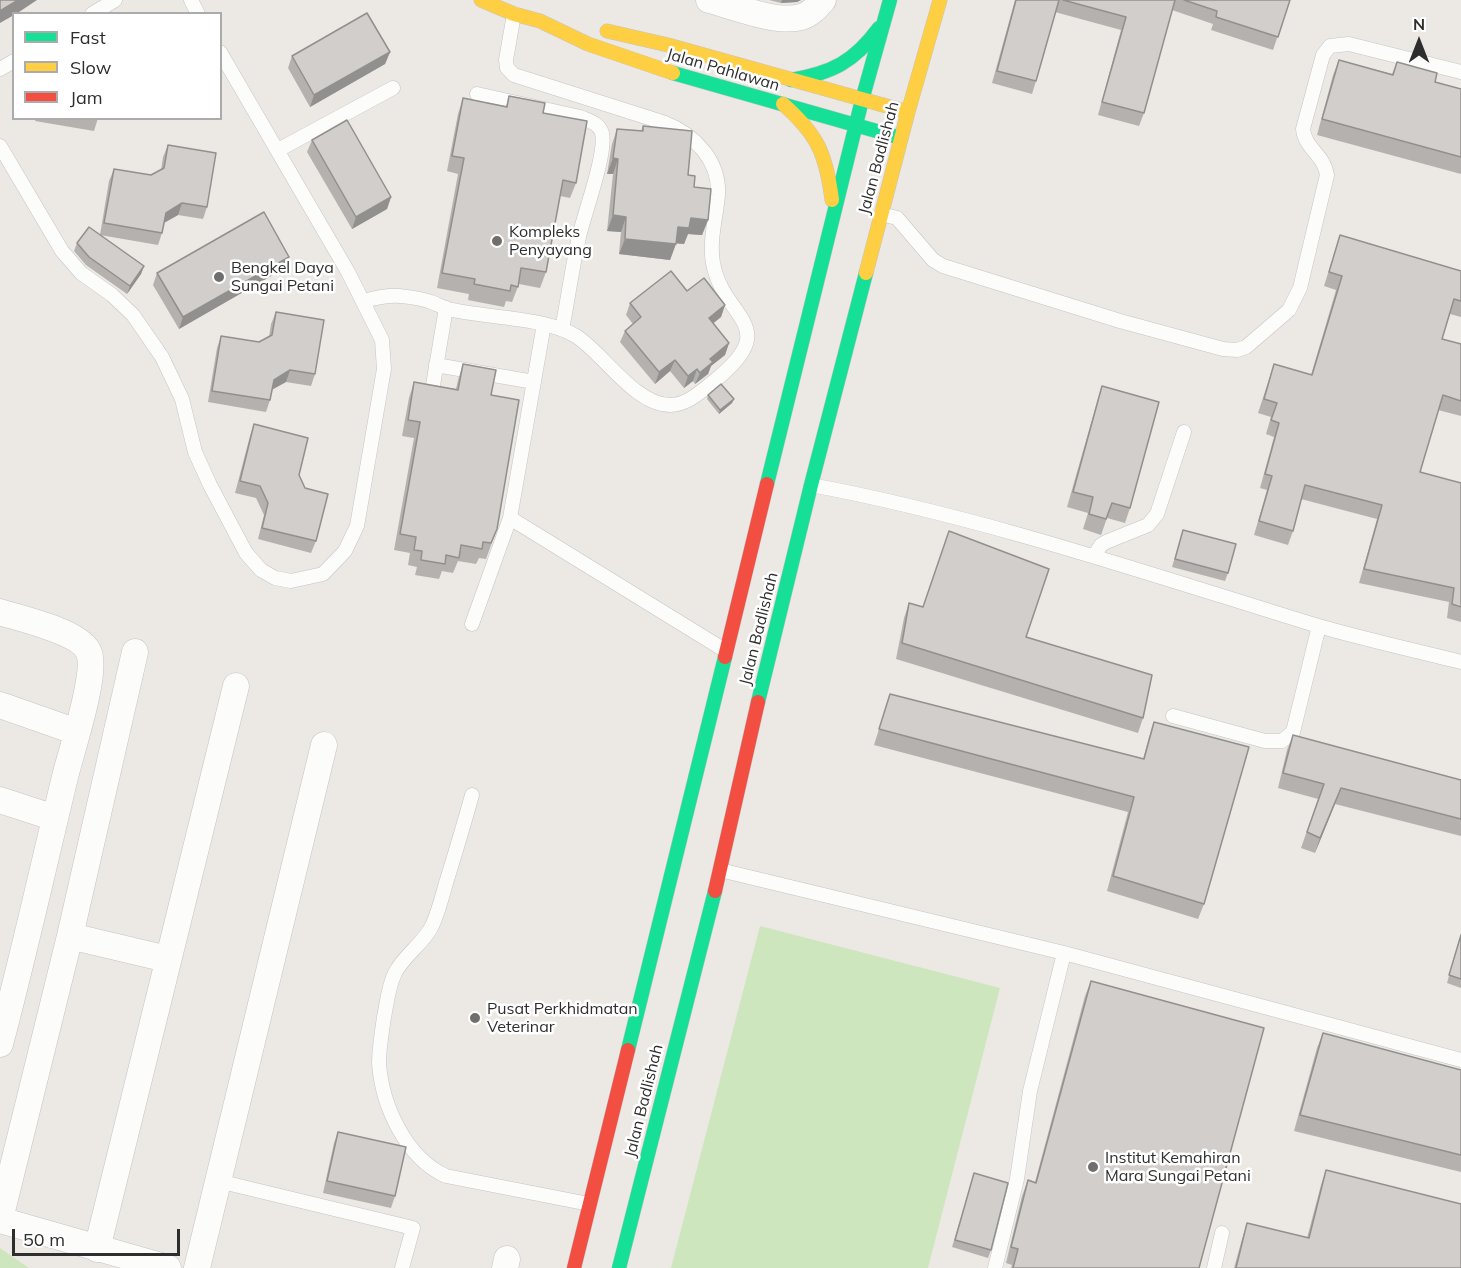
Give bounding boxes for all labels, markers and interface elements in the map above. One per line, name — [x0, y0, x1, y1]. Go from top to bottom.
legend — [12, 12, 222, 120]
north arrow — [1389, 12, 1449, 72]
text: N — [1413, 14, 1425, 34]
text: Fast — [70, 26, 106, 49]
street label: Jalan Pahlawan — [664, 45, 782, 95]
text: Slow — [70, 56, 111, 79]
text: Jam — [70, 86, 103, 109]
street label: Jalan Badlishah — [855, 100, 903, 216]
place label: Kompleks Penyayang — [509, 222, 592, 260]
marker: Kompleks Penyayang — [490, 234, 504, 248]
place label: Bengkel Daya Sungai Petani — [231, 258, 334, 296]
marker: Bengkel Daya Sungai Petani — [212, 270, 226, 284]
street label: Jalan Badlishah — [736, 570, 782, 688]
place label: Pusat Perkhidmatan Veterinar — [487, 999, 638, 1037]
marker: Pusat Perkhidmatan Veterinar — [468, 1011, 482, 1025]
street label: Jalan Badlishah — [621, 1042, 667, 1160]
place label: Institut Kemahiran Mara Sungai Petani — [1105, 1148, 1251, 1186]
marker: Institut Kemahiran Mara Sungai Petani — [1086, 1160, 1100, 1174]
scale bar — [15, 1217, 183, 1255]
text: 50 m — [23, 1228, 65, 1251]

